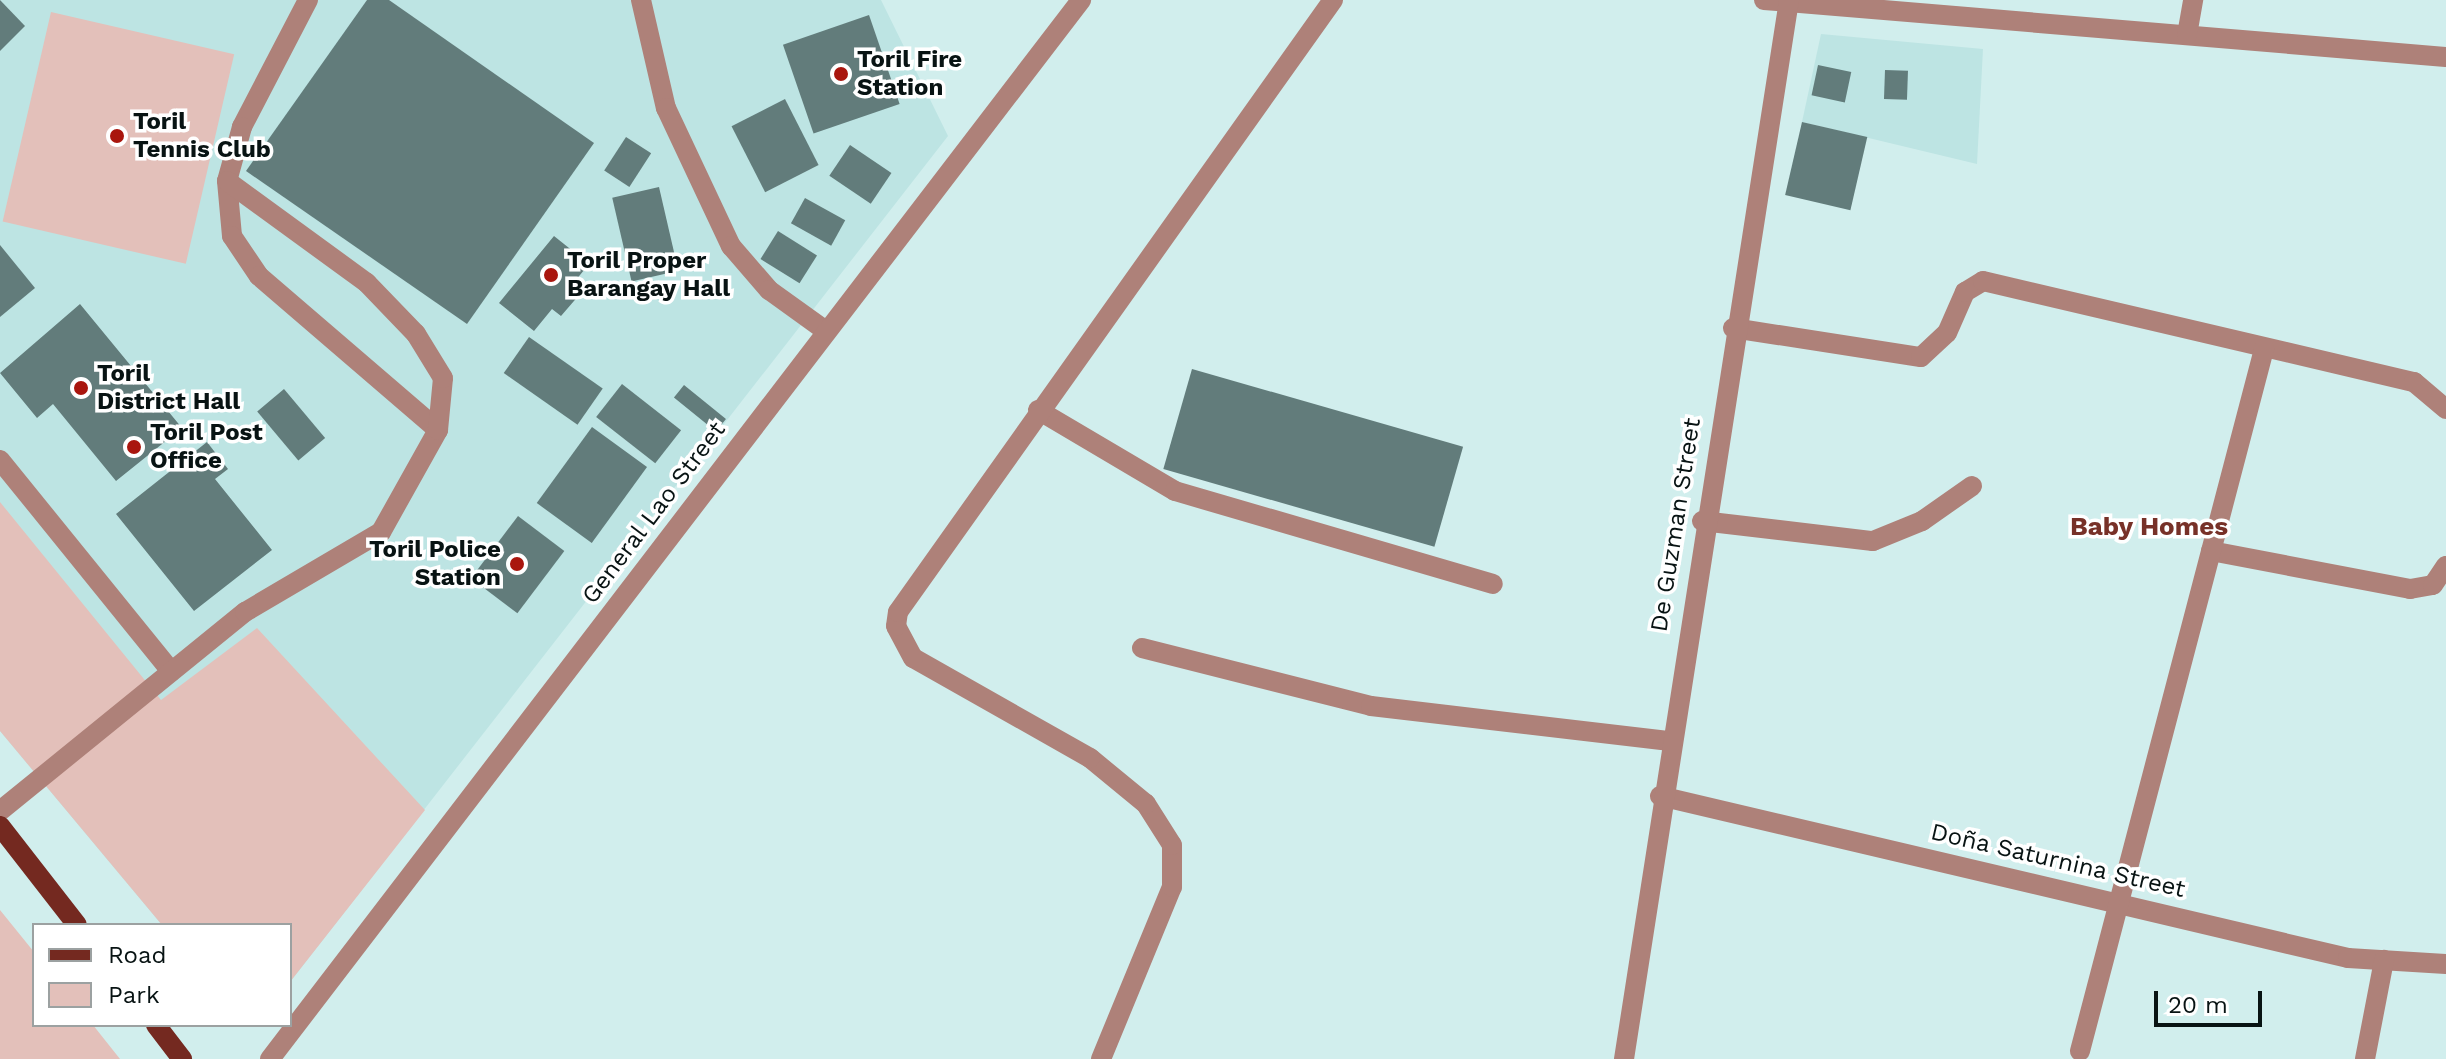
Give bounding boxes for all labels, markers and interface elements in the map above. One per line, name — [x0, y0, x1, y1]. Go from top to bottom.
place label: Toril Fire Station — [857, 46, 963, 102]
marker: Toril Fire Station — [832, 65, 850, 83]
place label: Toril Tennis Club — [133, 108, 271, 164]
marker: Toril Tennis Club — [108, 127, 126, 145]
place label: Toril Proper Barangay Hall — [567, 247, 731, 303]
marker: Toril Proper Barangay Hall — [542, 266, 560, 284]
place label: Toril District Hall — [97, 360, 240, 416]
marker: Toril District Hall — [72, 379, 90, 397]
street label: General Lao Street — [576, 416, 732, 610]
street label: De Guzman Street — [1645, 416, 1707, 634]
place label: Toril Post Office — [150, 419, 263, 475]
marker: Toril Post Office — [125, 438, 143, 456]
district label: Baby Homes — [2070, 511, 2228, 543]
place label: Toril Police Station — [369, 536, 501, 592]
marker: Toril Police Station — [508, 555, 526, 573]
street label: Doña Saturnina Street — [1927, 818, 2189, 904]
legend — [32, 923, 292, 1027]
text: Road — [108, 941, 167, 969]
scale bar — [2158, 975, 2266, 1025]
text: Park — [108, 981, 160, 1009]
text: 20 m — [2168, 991, 2228, 1019]

